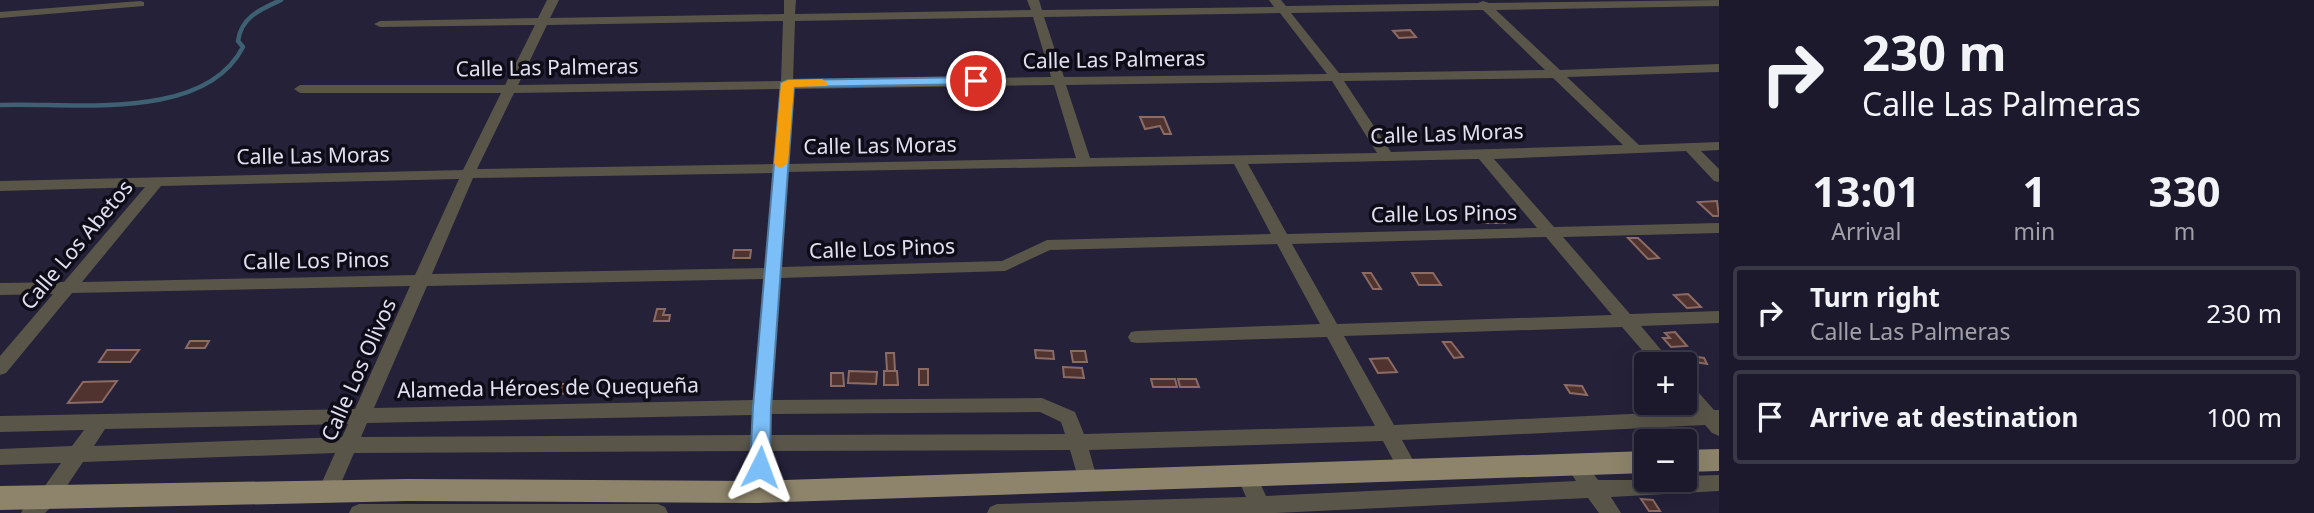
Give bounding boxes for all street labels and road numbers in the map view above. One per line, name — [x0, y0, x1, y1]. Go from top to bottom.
street label: Calle Las Palmeras — [1022, 43, 1206, 75]
street label: Calle Las Palmeras — [455, 51, 639, 83]
street label: Calle Las Moras — [1370, 116, 1524, 150]
street label: Calle Las Moras — [803, 130, 957, 160]
street label: Calle Las Moras — [236, 140, 390, 170]
street label: Calle Los Abetos — [14, 174, 139, 315]
street label: Calle Los Pinos — [1371, 198, 1517, 228]
street label: Calle Los Pinos — [808, 231, 956, 265]
street label: Calle Los Pinos — [243, 245, 389, 275]
street label: Calle Los Olivos — [314, 294, 402, 445]
street label: Alameda Héroes de Quequeña — [397, 370, 699, 404]

